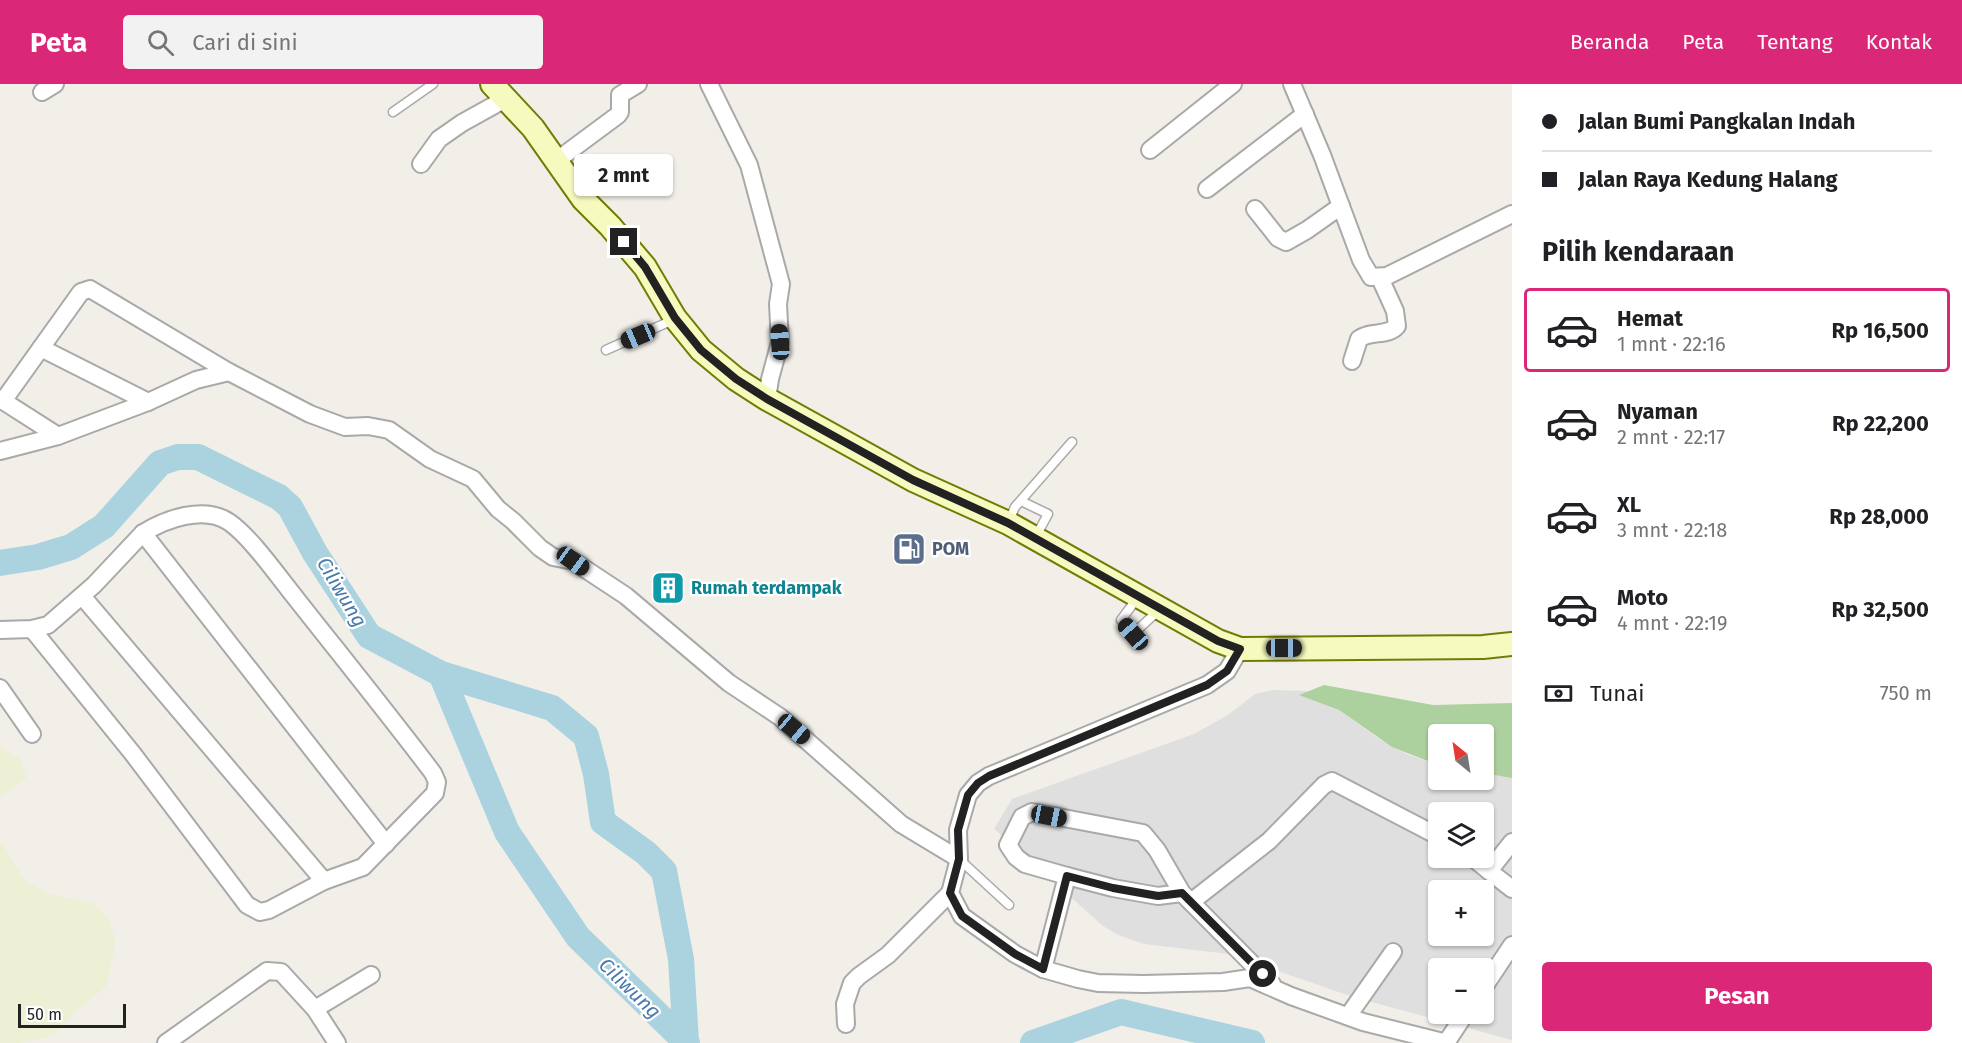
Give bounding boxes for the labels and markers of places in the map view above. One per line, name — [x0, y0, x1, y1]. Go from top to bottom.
fuel station icon: POM — [891, 531, 927, 567]
place label: POM — [932, 538, 969, 560]
building icon: Rumah terdampak — [650, 570, 686, 606]
place label: Rumah terdampak — [691, 577, 843, 599]

